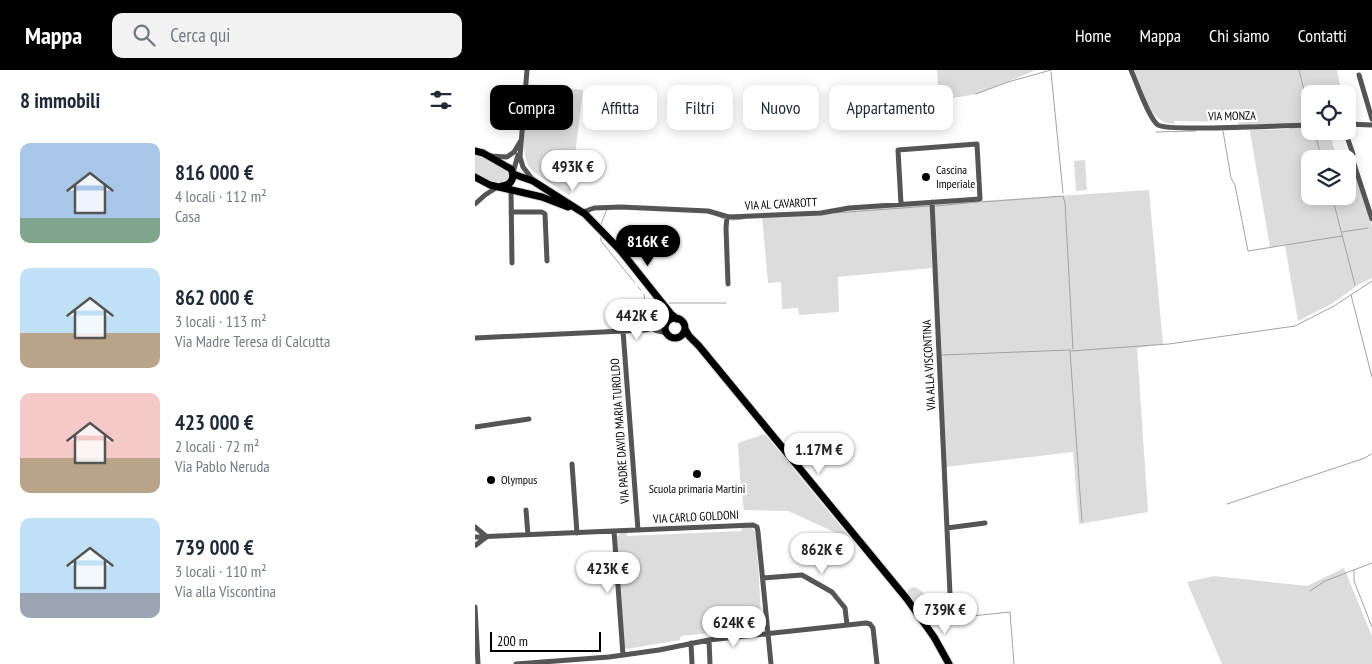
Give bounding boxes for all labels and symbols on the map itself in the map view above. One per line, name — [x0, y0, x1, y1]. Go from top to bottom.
street label: VIA MONZA — [1207, 108, 1256, 123]
pin: 493K € — [532, 150, 614, 192]
place label: Cascina Imperiale — [936, 162, 975, 191]
marker: Cascina Imperiale — [920, 171, 932, 183]
street label: VIA AL CAVAROTT — [743, 194, 818, 213]
pin: 816K € — [607, 224, 689, 267]
pin: 442K € — [596, 298, 678, 341]
street label: VIA ALLA VISCONTINA — [919, 319, 938, 412]
street label: VIA PADRE DAVID MARIA TUROLDO — [607, 357, 632, 505]
pin: 1.17M € — [773, 432, 865, 475]
marker: Scuola primaria Martini — [691, 468, 703, 480]
place label: Olympus — [501, 472, 537, 487]
marker: Olympus — [485, 474, 497, 486]
place label: Scuola primaria Martini — [649, 481, 745, 496]
street label: VIA CARLO GOLDONI — [652, 507, 739, 526]
pin: 862K € — [781, 532, 863, 575]
pin: 423K € — [567, 552, 649, 594]
pin: 739K € — [904, 592, 986, 635]
pin: 624K € — [693, 606, 775, 648]
scale bar — [490, 629, 601, 652]

